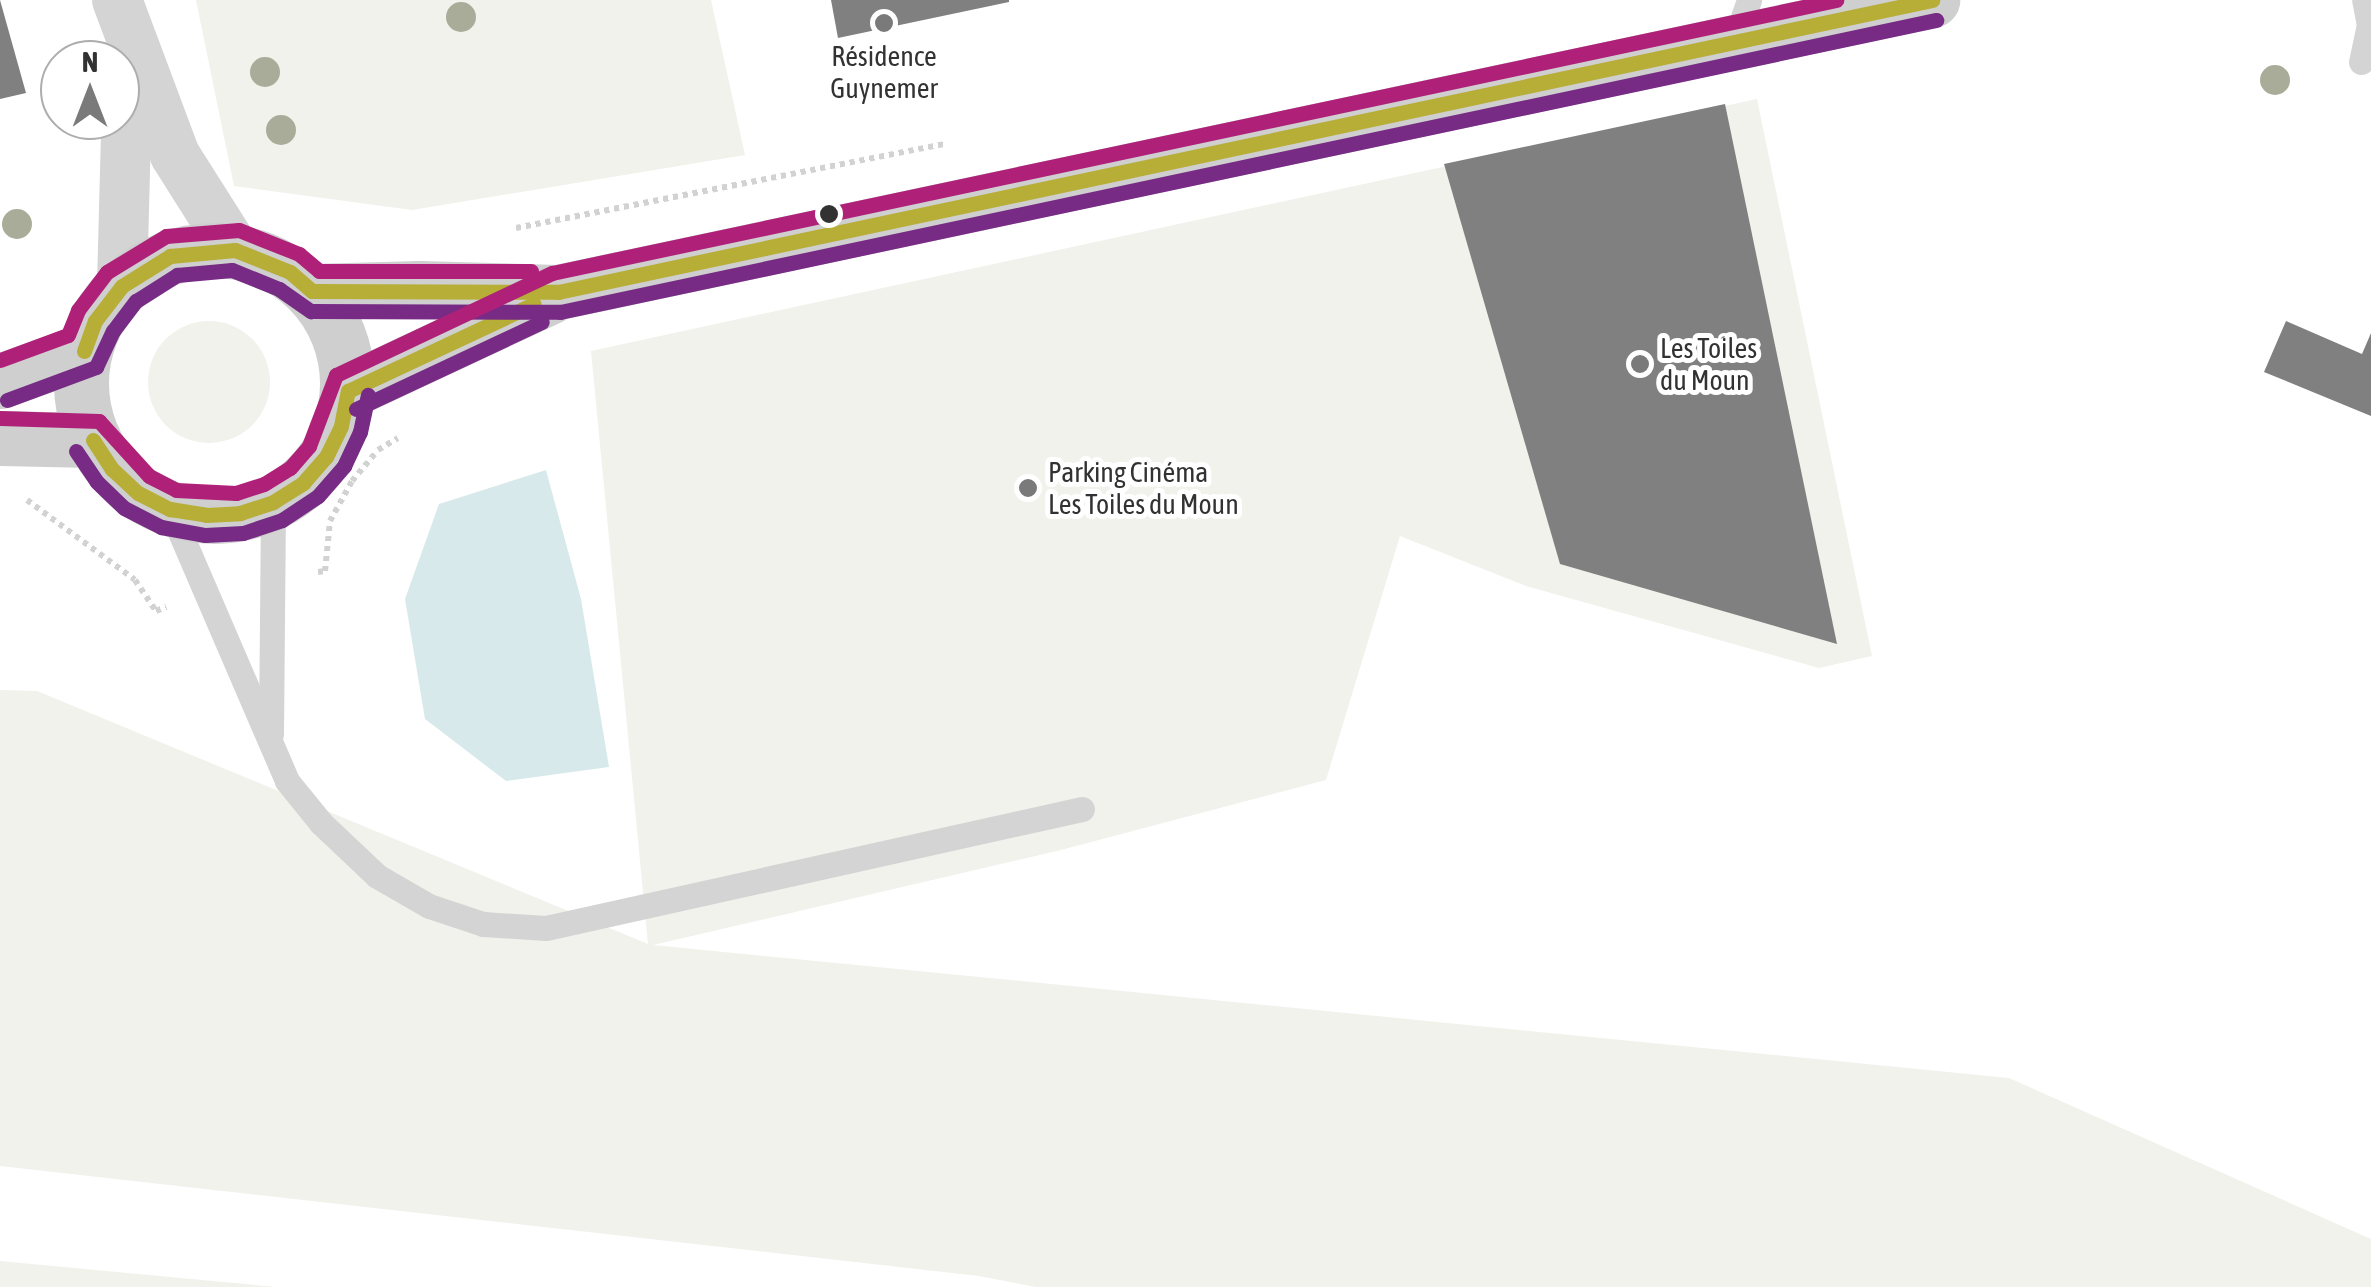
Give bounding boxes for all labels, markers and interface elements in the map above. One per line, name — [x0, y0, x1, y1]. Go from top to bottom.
marker: Résidence Guynemer — [873, 12, 895, 34]
place label: Résidence Guynemer — [830, 39, 938, 105]
north arrow — [40, 40, 140, 140]
text: N — [82, 46, 98, 78]
unlabelled marker — [819, 204, 839, 224]
place label: Les Toiles du Moun — [1660, 331, 1757, 397]
marker: Les Toiles du Moun — [1629, 353, 1651, 375]
place label: Parking Cinéma Les Toiles du Moun — [1048, 455, 1239, 521]
marker: Parking Cinéma Les Toiles du Moun — [1017, 477, 1039, 499]

